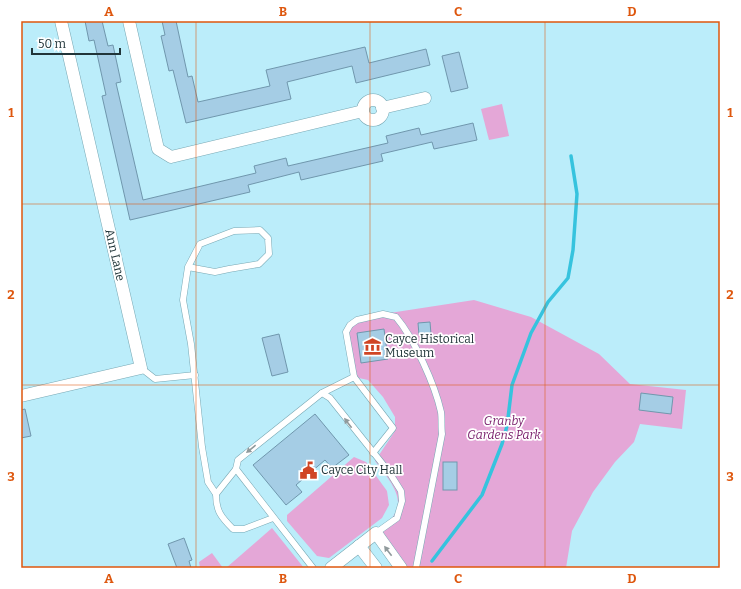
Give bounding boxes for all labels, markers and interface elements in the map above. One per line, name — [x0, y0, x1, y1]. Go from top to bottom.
text: A — [104, 4, 114, 19]
text: B — [279, 4, 287, 19]
text: C — [454, 4, 462, 19]
text: D — [627, 4, 637, 19]
scale bar — [32, 30, 120, 56]
text: 50 m — [38, 37, 67, 51]
text: 1 — [8, 105, 14, 120]
text: 1 — [727, 105, 733, 120]
street label: Ann Lane — [102, 228, 128, 282]
text: 2 — [7, 287, 15, 302]
text: 2 — [726, 287, 734, 302]
place label: Cayce Historical Museum — [385, 332, 475, 360]
museum icon: Cayce Historical Museum — [362, 336, 382, 356]
park label: Granby Gardens Park — [467, 414, 541, 442]
one-way arrow — [344, 418, 353, 429]
one-way arrow — [246, 445, 257, 453]
public building icon: Cayce City Hall — [298, 460, 318, 480]
place label: Cayce City Hall — [321, 463, 403, 477]
text: 3 — [7, 469, 15, 484]
text: 3 — [726, 469, 734, 484]
one-way arrow — [384, 545, 393, 556]
text: A — [104, 571, 114, 586]
text: B — [279, 571, 287, 586]
text: C — [454, 571, 462, 586]
text: D — [627, 571, 637, 586]

